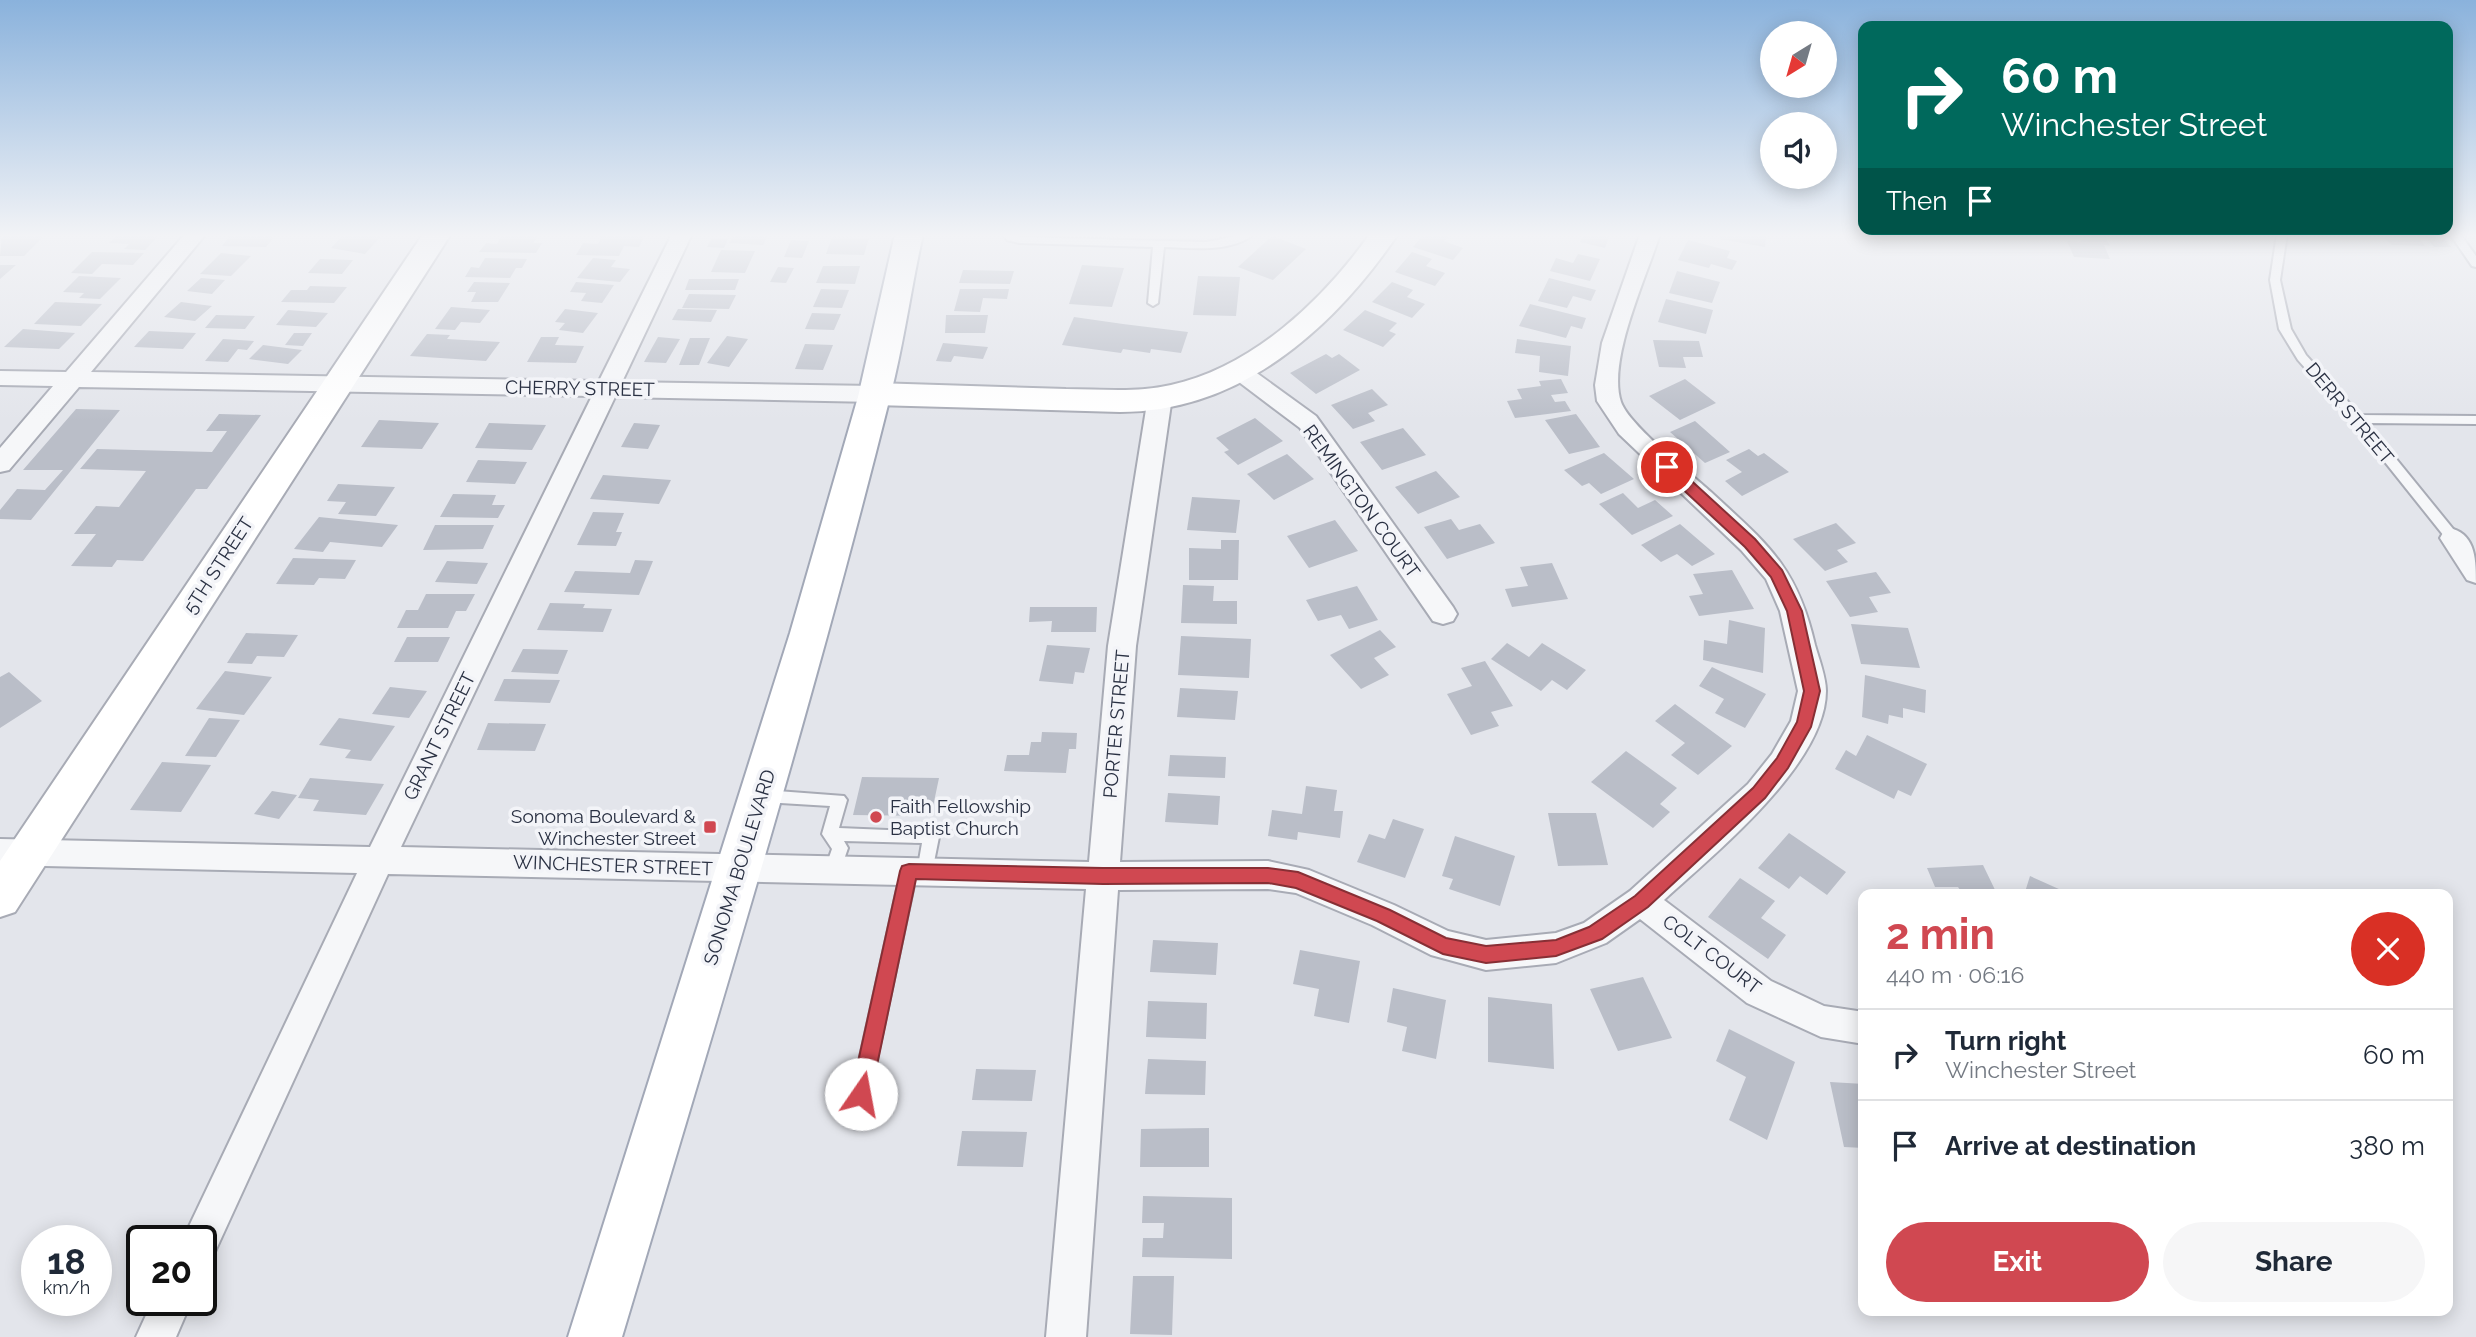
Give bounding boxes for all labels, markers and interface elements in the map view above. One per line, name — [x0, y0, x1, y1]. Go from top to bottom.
north arrow — [1760, 21, 1838, 98]
map controls — [1760, 21, 1837, 189]
text: 60 m — [2001, 47, 2118, 104]
icon: right — [1886, 49, 1977, 140]
text: Winchester Street — [2001, 106, 2267, 143]
button: sound — [1760, 112, 1837, 189]
icon: arrive — [1961, 182, 1999, 220]
text: Then — [1886, 186, 1947, 216]
street label: DERR STREET — [2301, 358, 2399, 468]
street label: CHERRY STREET — [505, 376, 655, 400]
street label: REMINGTON COURT — [1299, 420, 1425, 582]
pin — [1637, 437, 1697, 497]
icon: arrive — [1648, 448, 1686, 486]
street label: 5TH STREET — [179, 512, 258, 617]
street label: PORTER STREET — [1099, 648, 1133, 799]
street label: GRANT STREET — [399, 668, 480, 804]
street label: SONOMA BOULEVARD — [699, 767, 779, 967]
place label: Faith Fellowship Baptist Church — [890, 795, 1031, 839]
place label: Sonoma Boulevard & Winchester Street — [511, 805, 697, 849]
marker: Faith Fellowship Baptist Church — [868, 809, 884, 825]
marker: Sonoma Boulevard & Winchester Street — [702, 819, 718, 835]
street label: WINCHESTER STREET — [513, 851, 714, 879]
street label: COLT COURT — [1659, 910, 1766, 998]
text: 2 min — [1886, 910, 1995, 959]
button: close — [2351, 912, 2425, 986]
text: 440 m · 06:16 — [1886, 961, 2024, 988]
text: Turn right — [1945, 1026, 2066, 1056]
icon: right — [1886, 1036, 1924, 1074]
text: 60 m — [2363, 1040, 2425, 1070]
text: Winchester Street — [1945, 1056, 2136, 1083]
position arrow — [824, 1057, 898, 1131]
icon: arrive — [1886, 1127, 1924, 1165]
text: Arrive at destination — [1945, 1131, 2196, 1161]
text: 380 m — [2349, 1131, 2425, 1161]
button: Exit — [1886, 1222, 2149, 1302]
button: Share — [2163, 1222, 2425, 1302]
speed limit sign: 20 — [126, 1225, 217, 1316]
text: 18 — [47, 1241, 86, 1282]
text: km/h — [43, 1277, 90, 1298]

